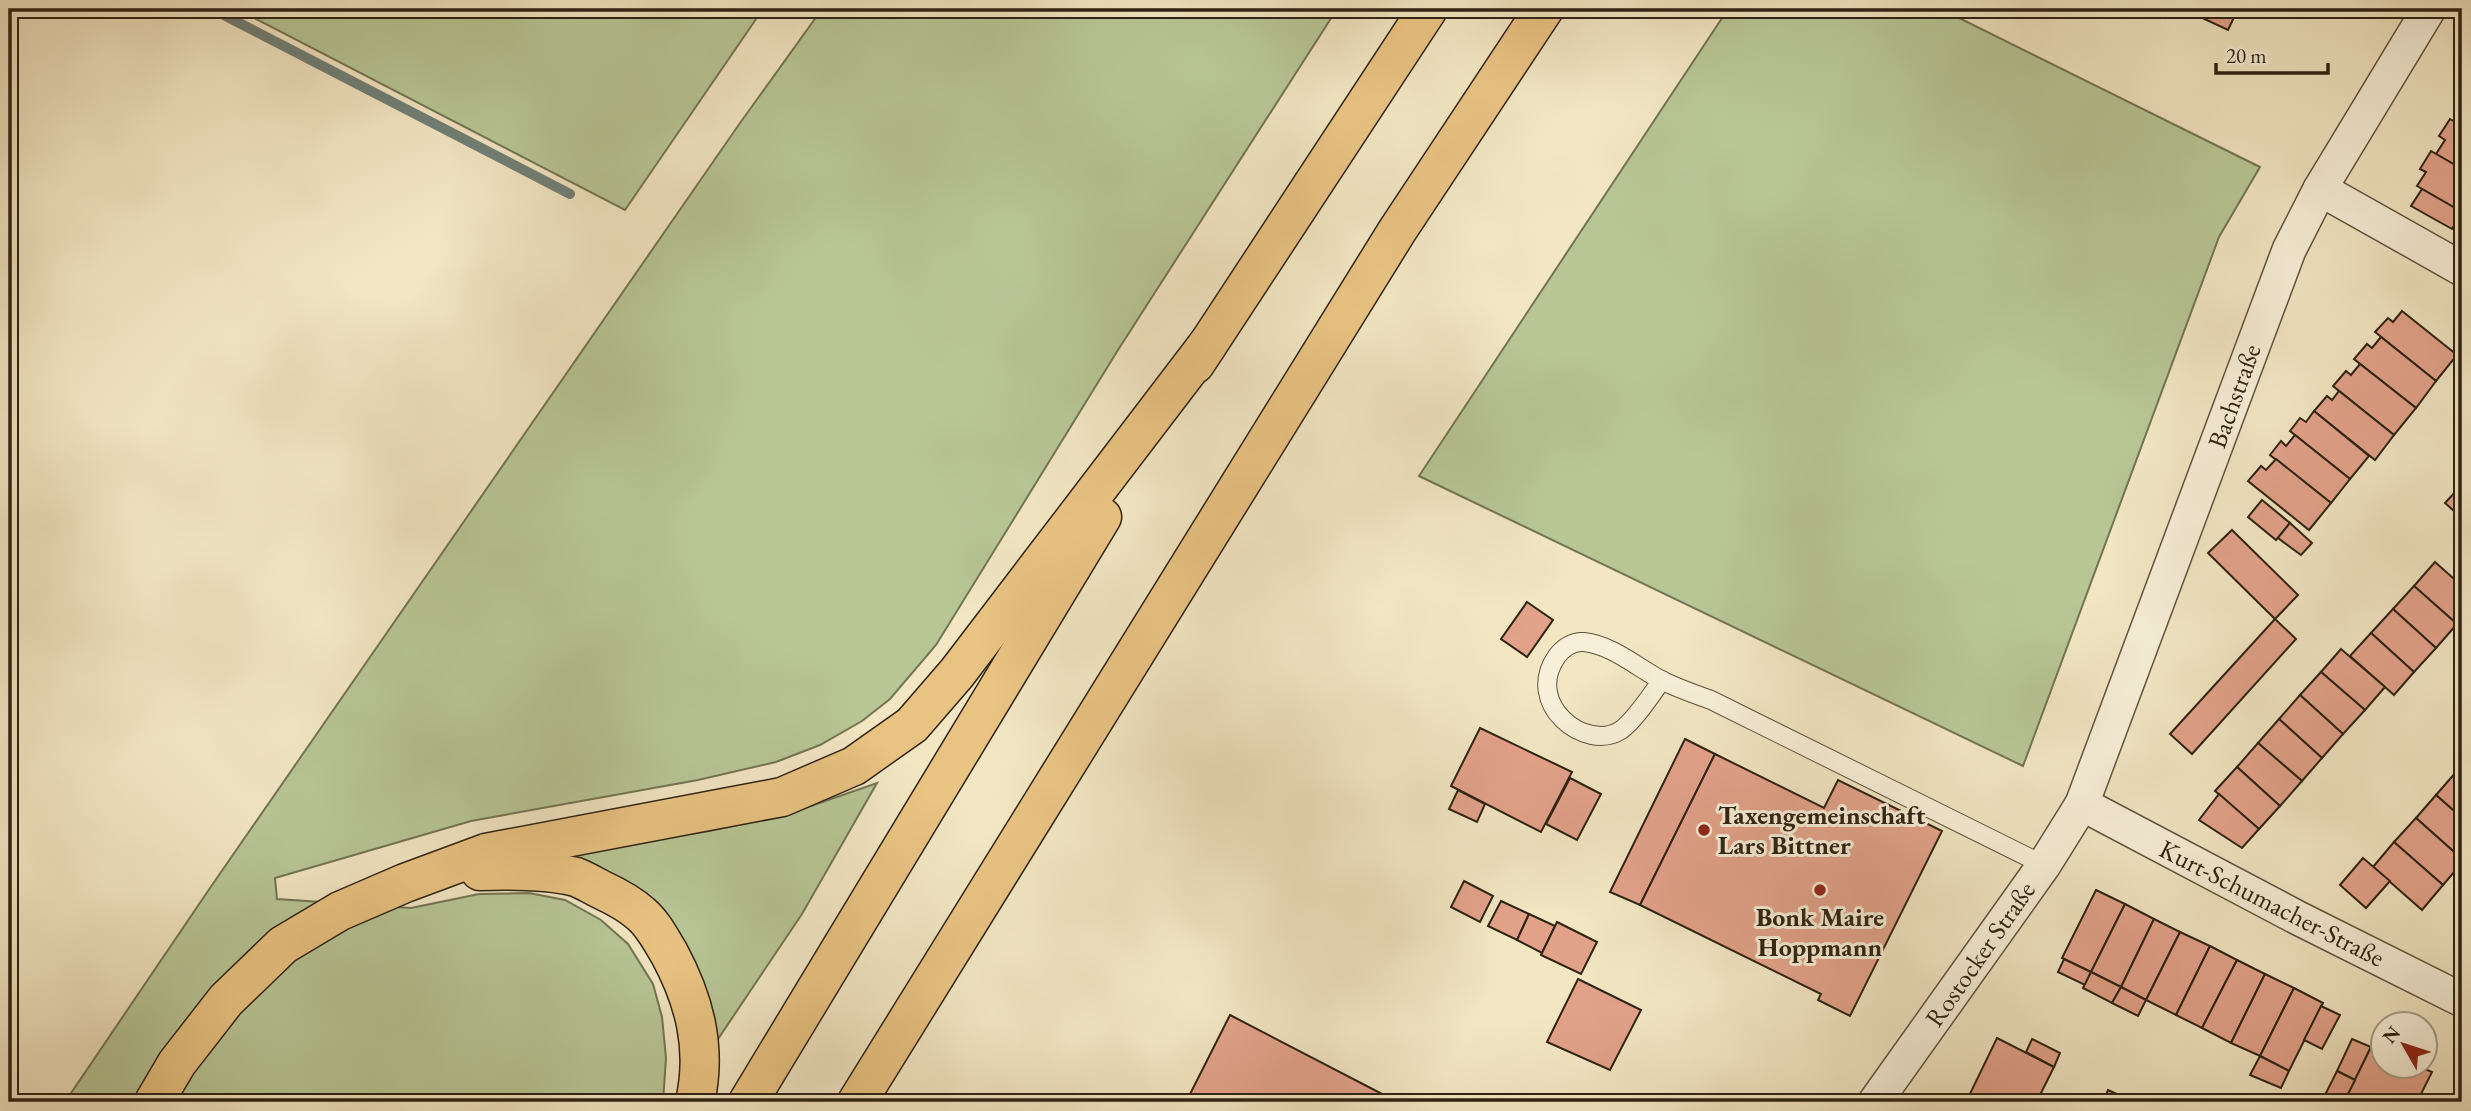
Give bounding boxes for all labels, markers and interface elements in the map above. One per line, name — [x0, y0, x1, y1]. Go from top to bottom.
scale bar — [2216, 32, 2328, 76]
text: 20 m — [2226, 42, 2267, 69]
street label: Bachstraße — [2199, 339, 2269, 453]
place label: Taxengemeinschaft Lars Bittner — [1718, 798, 1926, 862]
marker: Taxengemeinschaft Lars Bittner — [1696, 822, 1712, 838]
street label: Kurt-Schumacher-Straße — [2154, 832, 2390, 974]
street label: Rostocker Straße — [1917, 875, 2043, 1033]
marker: Bonk Maire Hoppmann — [1812, 882, 1828, 898]
place label: Bonk Maire Hoppmann — [1756, 900, 1884, 964]
north arrow — [2370, 1010, 2440, 1080]
text: N — [2377, 1020, 2406, 1048]

